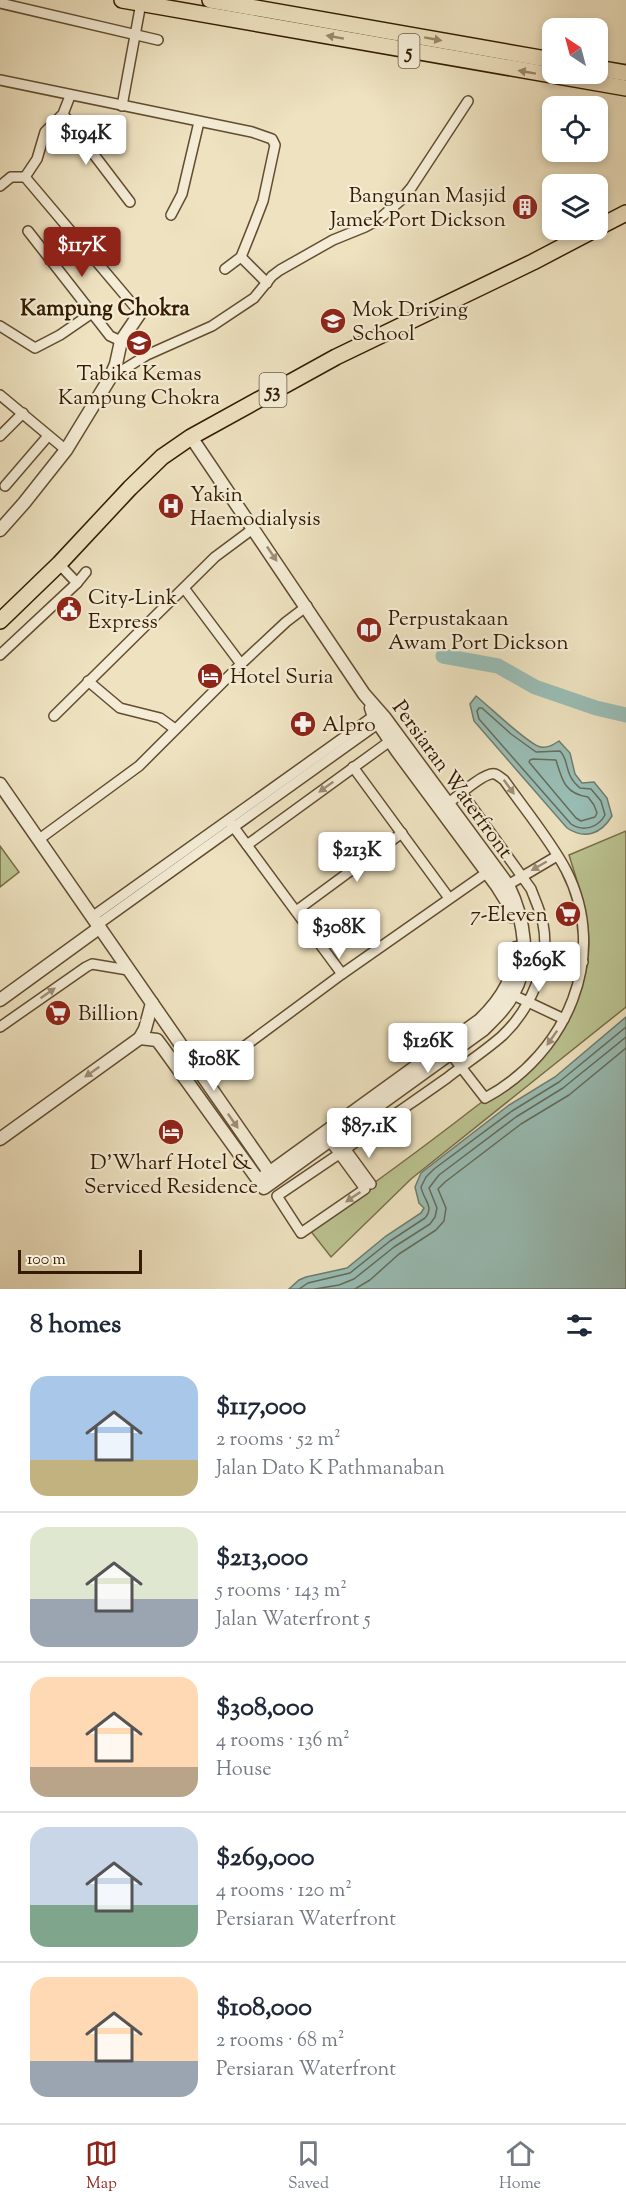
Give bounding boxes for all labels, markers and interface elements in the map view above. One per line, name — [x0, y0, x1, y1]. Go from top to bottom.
north arrow — [542, 18, 608, 84]
map controls — [542, 18, 608, 240]
one-way arrow — [325, 33, 344, 42]
road number: 5 — [398, 34, 420, 68]
one-way arrow — [424, 35, 443, 44]
one-way arrow — [517, 67, 536, 76]
button: locate — [542, 96, 608, 162]
pin: $194K — [44, 115, 128, 166]
text: $194K — [60, 120, 112, 149]
button: layers — [542, 174, 608, 240]
place label: Bangunan Masjid Jamek Port Dickson — [329, 182, 506, 236]
building icon: Bangunan Masjid Jamek Port Dickson — [510, 192, 540, 222]
pin: $117K — [40, 227, 124, 278]
text: $117K — [58, 232, 106, 261]
district label: Kampung Chokra — [20, 294, 191, 326]
place label: Mok Driving School — [352, 296, 468, 350]
school or university icon: Mok Driving School — [318, 306, 348, 336]
school or university icon: Tabika Kemas Kampung Chokra — [124, 328, 154, 358]
place label: Tabika Kemas Kampung Chokra — [58, 360, 220, 414]
road number: 53 — [260, 373, 286, 407]
place label: Yakin Haemodialysis — [190, 481, 321, 535]
hospital icon: Yakin Haemodialysis — [156, 491, 186, 521]
one-way arrow — [266, 546, 278, 562]
place label: City-Link Express — [88, 584, 178, 638]
public building icon: City-Link Express — [54, 594, 84, 624]
place label: Perpustakaan Awam Port Dickson — [388, 605, 569, 659]
library icon: Perpustakaan Awam Port Dickson — [354, 615, 384, 645]
hotel icon: Hotel Suria — [195, 661, 225, 691]
place label: Hotel Suria — [230, 663, 334, 693]
street label: Persiaran Waterfront — [384, 695, 519, 865]
pharmacy icon: Alpro — [288, 709, 318, 739]
place label: Alpro — [322, 711, 376, 741]
one-way arrow — [502, 780, 514, 795]
one-way arrow — [318, 781, 334, 793]
pin: $213K — [315, 832, 399, 883]
text: $213K — [332, 837, 382, 866]
one-way arrow — [530, 861, 547, 871]
supermarket icon: 7-Eleven — [553, 899, 583, 929]
place label: 7-Eleven — [470, 901, 548, 931]
pin: $308K — [297, 909, 381, 960]
text: $308K — [312, 914, 366, 943]
pin: $269K — [497, 942, 581, 993]
text: $269K — [512, 947, 566, 976]
one-way arrow — [40, 988, 55, 1000]
supermarket icon: Billion — [43, 998, 73, 1028]
place label: Billion — [78, 1000, 139, 1030]
pin: $126K — [386, 1023, 470, 1074]
text: $126K — [402, 1028, 454, 1057]
one-way arrow — [546, 1030, 558, 1046]
pin: $108K — [172, 1041, 256, 1092]
text: $108K — [188, 1046, 240, 1075]
one-way arrow — [85, 1066, 101, 1078]
pin: $87.1K — [320, 1108, 418, 1159]
one-way arrow — [227, 1112, 239, 1128]
text: $87.1K — [341, 1113, 397, 1142]
hotel icon: D'Wharf Hotel & Serviced Residence — [156, 1117, 186, 1147]
place label: D'Wharf Hotel & Serviced Residence — [84, 1149, 258, 1203]
one-way arrow — [345, 1191, 361, 1203]
scale bar — [18, 1247, 142, 1274]
text: 100 m — [27, 1249, 66, 1272]
text: 8 homes — [30, 1307, 121, 1344]
icon: filters — [563, 1309, 596, 1342]
text: $117,000 — [216, 1389, 306, 1426]
icon: home — [78, 1400, 150, 1472]
text: 2 rooms · 52 m² — [216, 1426, 341, 1455]
text: Jalan Dato K Pathmanaban — [216, 1455, 445, 1484]
text: $213,000 — [216, 1540, 308, 1577]
icon: home — [78, 1551, 150, 1623]
text: 5 rooms · 143 m² — [216, 1577, 347, 1606]
text: Jalan Waterfront 5 — [216, 1606, 371, 1635]
text: $308,000 — [216, 1690, 314, 1727]
icon: home — [78, 1701, 150, 1773]
text: 4 rooms · 136 m² — [216, 1727, 350, 1756]
text: House — [216, 1756, 271, 1785]
text: $269,000 — [216, 1840, 315, 1877]
icon: home — [78, 1851, 150, 1923]
text: 4 rooms · 120 m² — [216, 1877, 352, 1906]
text: Persiaran Waterfront — [216, 1906, 396, 1935]
text: $108,000 — [216, 1990, 312, 2027]
icon: home — [78, 2001, 150, 2073]
text: 2 rooms · 68 m² — [216, 2027, 344, 2056]
text: Persiaran Waterfront — [216, 2056, 396, 2085]
tab: Map — [85, 2137, 118, 2196]
tab: Saved — [288, 2137, 329, 2196]
tab: Home — [499, 2137, 541, 2196]

